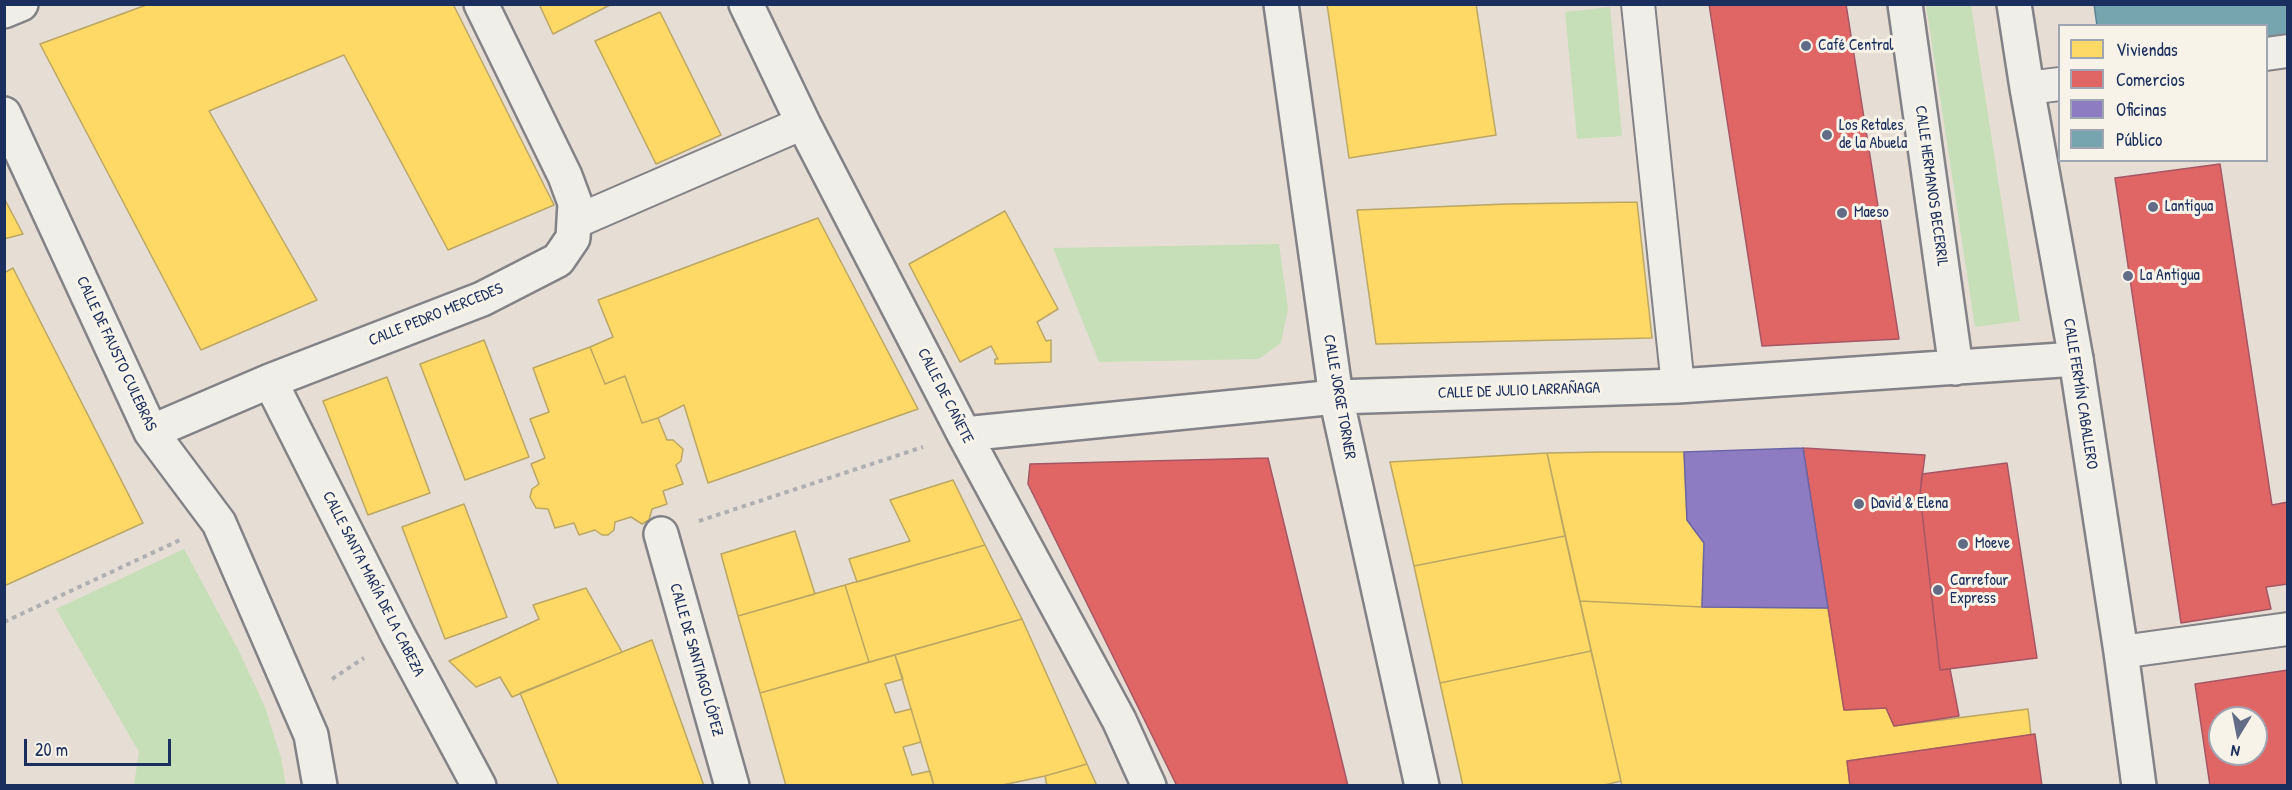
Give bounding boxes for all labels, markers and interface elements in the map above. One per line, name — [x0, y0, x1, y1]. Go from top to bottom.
legend — [2058, 24, 2268, 162]
place label: Café Central — [1818, 36, 1893, 56]
text: Viviendas — [2116, 37, 2178, 62]
marker: Café Central — [1799, 39, 1813, 53]
text: Comercios — [2116, 67, 2185, 92]
text: Oficinas — [2116, 97, 2166, 122]
street label: CALLE HERMANOS BECERRIL — [1910, 104, 1952, 268]
place label: Los Retales de la Abuela — [1839, 116, 1907, 154]
text: Público — [2116, 127, 2162, 152]
marker: Los Retales de la Abuela — [1820, 128, 1834, 142]
place label: Lantigua — [2165, 197, 2213, 217]
marker: Lantigua — [2146, 200, 2160, 214]
place label: Maeso — [1854, 203, 1889, 223]
marker: Maeso — [1835, 206, 1849, 220]
place label: La Antigua — [2140, 266, 2200, 286]
marker: La Antigua — [2121, 269, 2135, 283]
street label: CALLE DE FAUSTO CULEBRAS — [72, 273, 160, 435]
street label: CALLE PEDRO MERCEDES — [366, 279, 506, 351]
street label: CALLE FERMÍN CABALLERO — [2059, 317, 2101, 471]
street label: CALLE JORGE TORNER — [1319, 333, 1359, 461]
street label: CALLE DE CAÑETE — [913, 345, 977, 447]
street label: CALLE DE JULIO LARRAÑAGA — [1437, 379, 1601, 403]
street label: CALLE SANTA MARÍA DE LA CABEZA — [318, 488, 428, 680]
place label: David & Elena — [1871, 494, 1948, 514]
marker: David & Elena — [1852, 497, 1866, 511]
place label: Moeve — [1975, 534, 2010, 554]
marker: Moeve — [1956, 537, 1970, 551]
place label: Carrefour Express — [1950, 571, 2008, 609]
street label: CALLE DE SANTIAGO LÓPEZ — [665, 581, 727, 739]
marker: Carrefour Express — [1931, 583, 1945, 597]
north arrow — [2208, 706, 2268, 766]
scale bar — [27, 727, 174, 765]
text: 20 m — [35, 737, 68, 762]
text: N — [2229, 740, 2241, 763]

